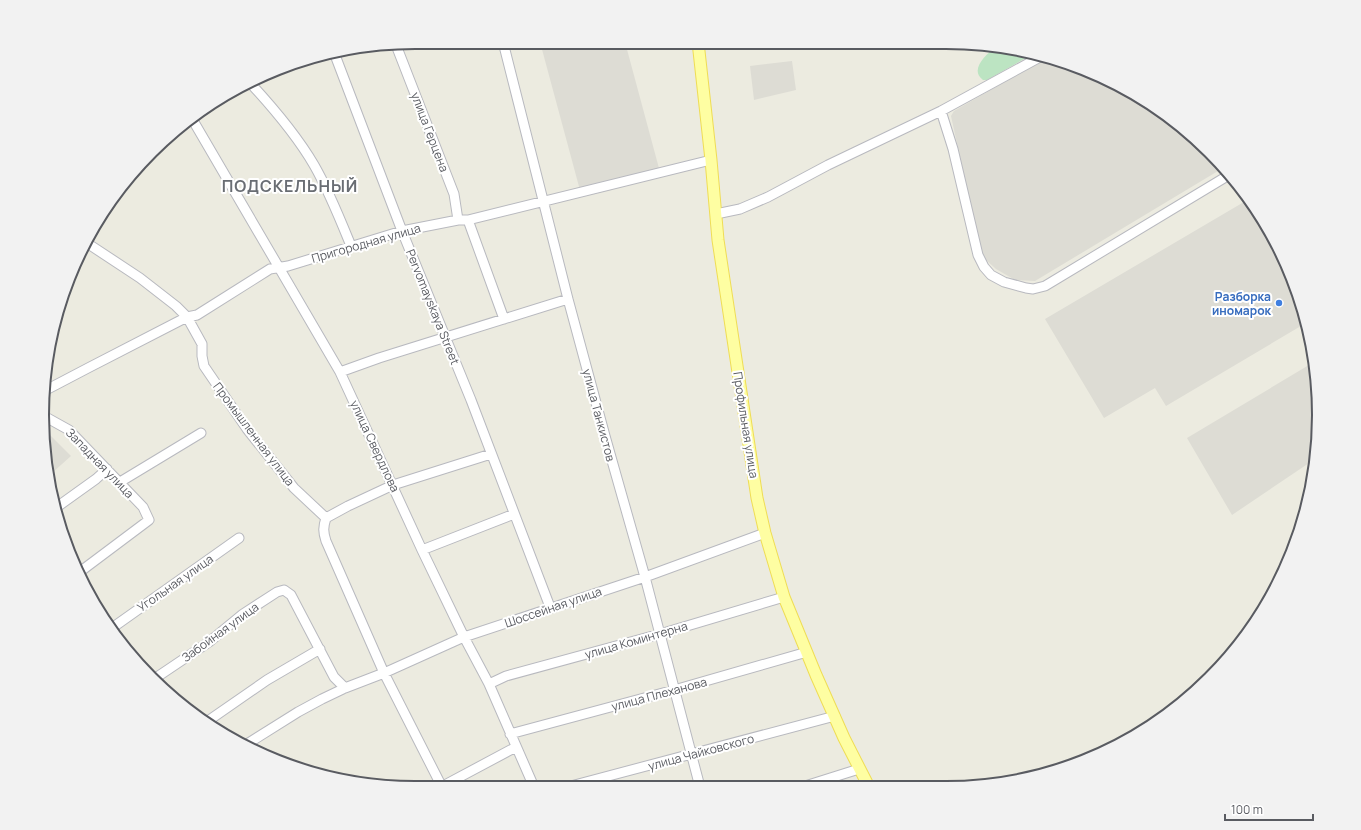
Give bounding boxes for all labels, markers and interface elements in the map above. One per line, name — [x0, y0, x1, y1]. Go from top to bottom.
street label: улица Герцена — [407, 90, 453, 174]
district label: ПОДСКЕЛЬНЫЙ — [222, 175, 358, 197]
street label: Пригородная улица — [309, 219, 423, 267]
street label: Pervomayskaya Street — [402, 247, 464, 368]
place label: Разборка иномарок — [1212, 288, 1272, 319]
marker: Разборка иномарок — [1274, 298, 1284, 308]
street label: улица Танкистов — [578, 367, 620, 464]
street label: Профильная улица — [729, 370, 763, 480]
street label: Промышленная улица — [209, 379, 299, 489]
street label: улица Свердлова — [346, 397, 404, 495]
street label: Западная улица — [62, 424, 138, 502]
street label: Угольная улица — [134, 550, 216, 616]
street label: Шоссейная улица — [502, 582, 604, 632]
street label: Забойная улица — [178, 598, 262, 666]
street label: улица Коминтерна — [583, 617, 689, 663]
street label: улица Плеханова — [609, 673, 709, 715]
street label: улица Чайковского — [646, 730, 756, 774]
scale bar — [1225, 796, 1313, 822]
text: 100 m — [1231, 801, 1263, 818]

